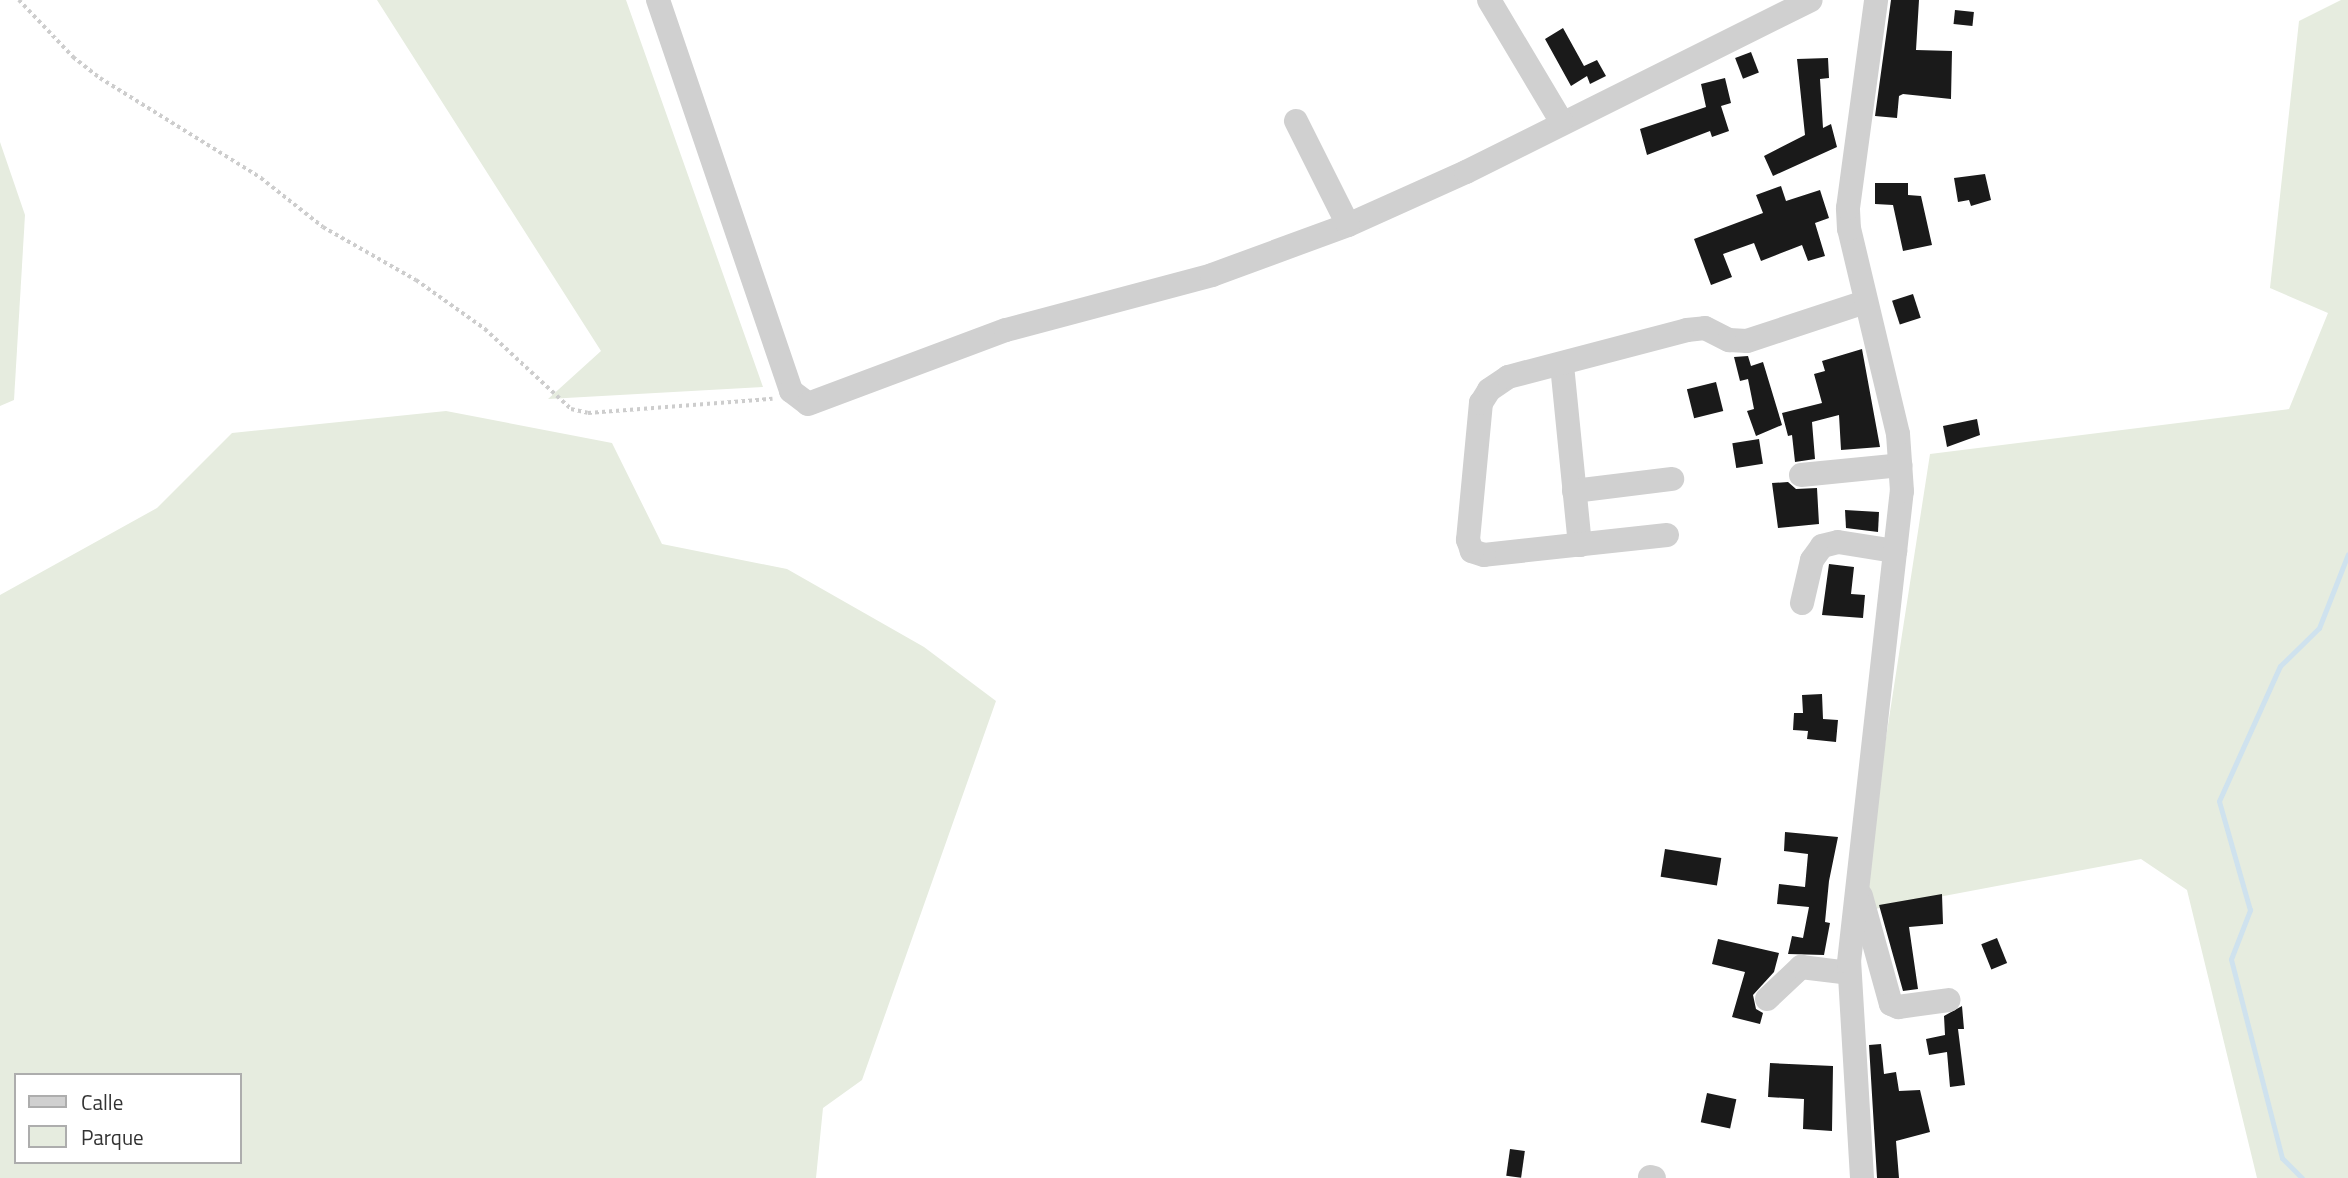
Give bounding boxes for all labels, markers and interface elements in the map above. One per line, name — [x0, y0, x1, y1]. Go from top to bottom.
legend — [14, 1073, 242, 1164]
text: Calle — [81, 1086, 123, 1118]
text: Parque — [81, 1121, 144, 1153]

